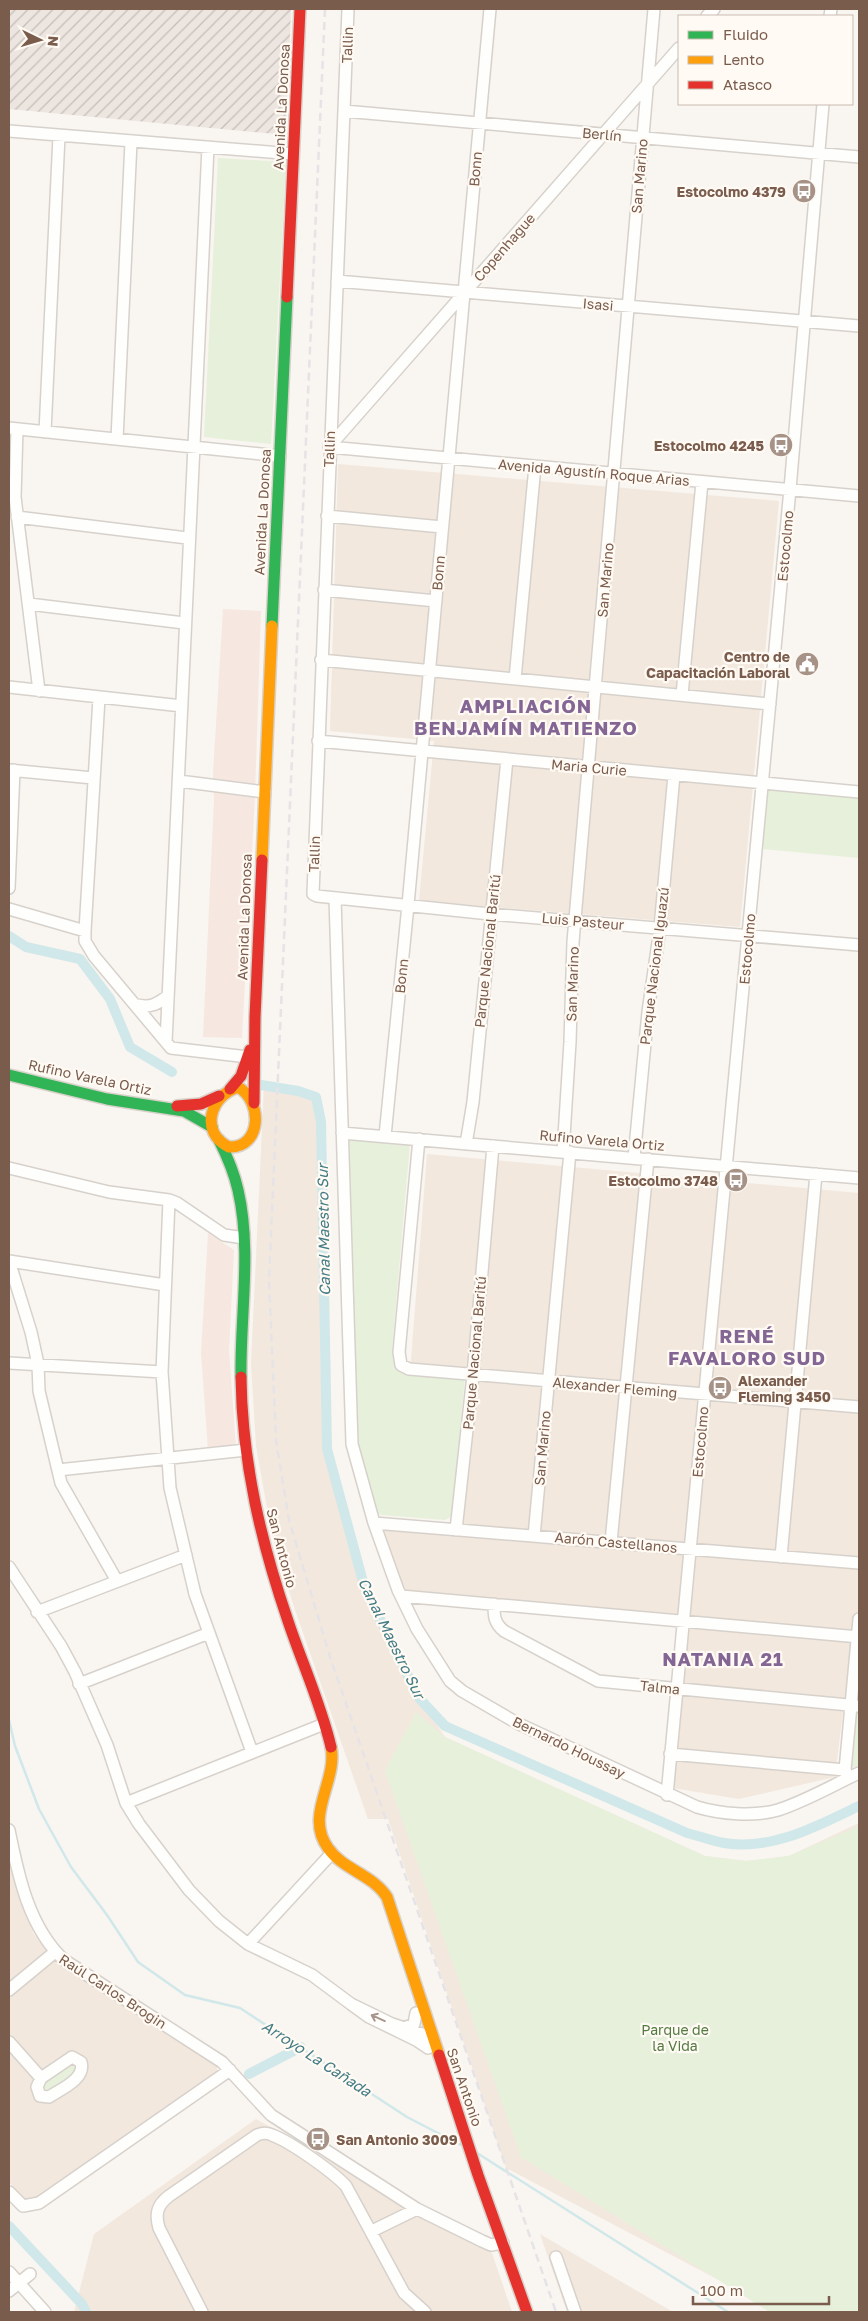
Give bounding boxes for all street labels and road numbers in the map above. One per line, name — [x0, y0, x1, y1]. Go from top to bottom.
street label: Tallin — [338, 26, 356, 64]
street label: Avenida La Donosa — [269, 43, 293, 171]
street label: Berlín — [581, 124, 623, 144]
street label: San Marino — [627, 138, 651, 214]
street label: Bonn — [465, 151, 485, 187]
street label: Copenhague — [470, 209, 538, 285]
street label: Isasi — [582, 294, 614, 314]
street label: Tallin — [320, 430, 338, 468]
street label: Avenida La Donosa — [250, 448, 274, 576]
street label: Avenida Agustín Roque Arias — [498, 455, 690, 489]
street label: Estocolmo — [773, 510, 797, 582]
street label: San Marino — [593, 542, 617, 618]
street label: Bonn — [428, 555, 448, 591]
street label: Maria Curie — [550, 755, 628, 779]
street label: Tallin — [305, 835, 323, 873]
street label: Avenida La Donosa — [233, 853, 255, 981]
street label: Parque Nacional Baritú — [470, 873, 504, 1029]
street label: Parque Nacional Iguazú — [636, 886, 672, 1046]
street label: Luis Pasteur — [541, 909, 626, 933]
street label: Estocolmo — [735, 913, 759, 985]
street label: San Marino — [562, 946, 582, 1022]
street label: Bonn — [391, 958, 411, 994]
street label: Rufino Varela Ortiz — [27, 1056, 153, 1098]
street label: Rufino Varela Ortiz — [539, 1126, 665, 1154]
street label: Parque Nacional Baritú — [459, 1275, 489, 1431]
street label: Alexander Fleming — [552, 1373, 678, 1401]
street label: Estocolmo — [688, 1406, 712, 1478]
street label: San Marino — [530, 1410, 554, 1486]
street label: San Antonio — [263, 1506, 301, 1590]
street label: Aarón Castellanos — [554, 1528, 678, 1556]
street label: Talma — [639, 1676, 681, 1698]
street label: Bernardo Houssay — [510, 1712, 628, 1782]
street label: Raúl Carlos Brogin — [56, 1950, 170, 2032]
street label: San Antonio — [444, 2046, 486, 2128]

